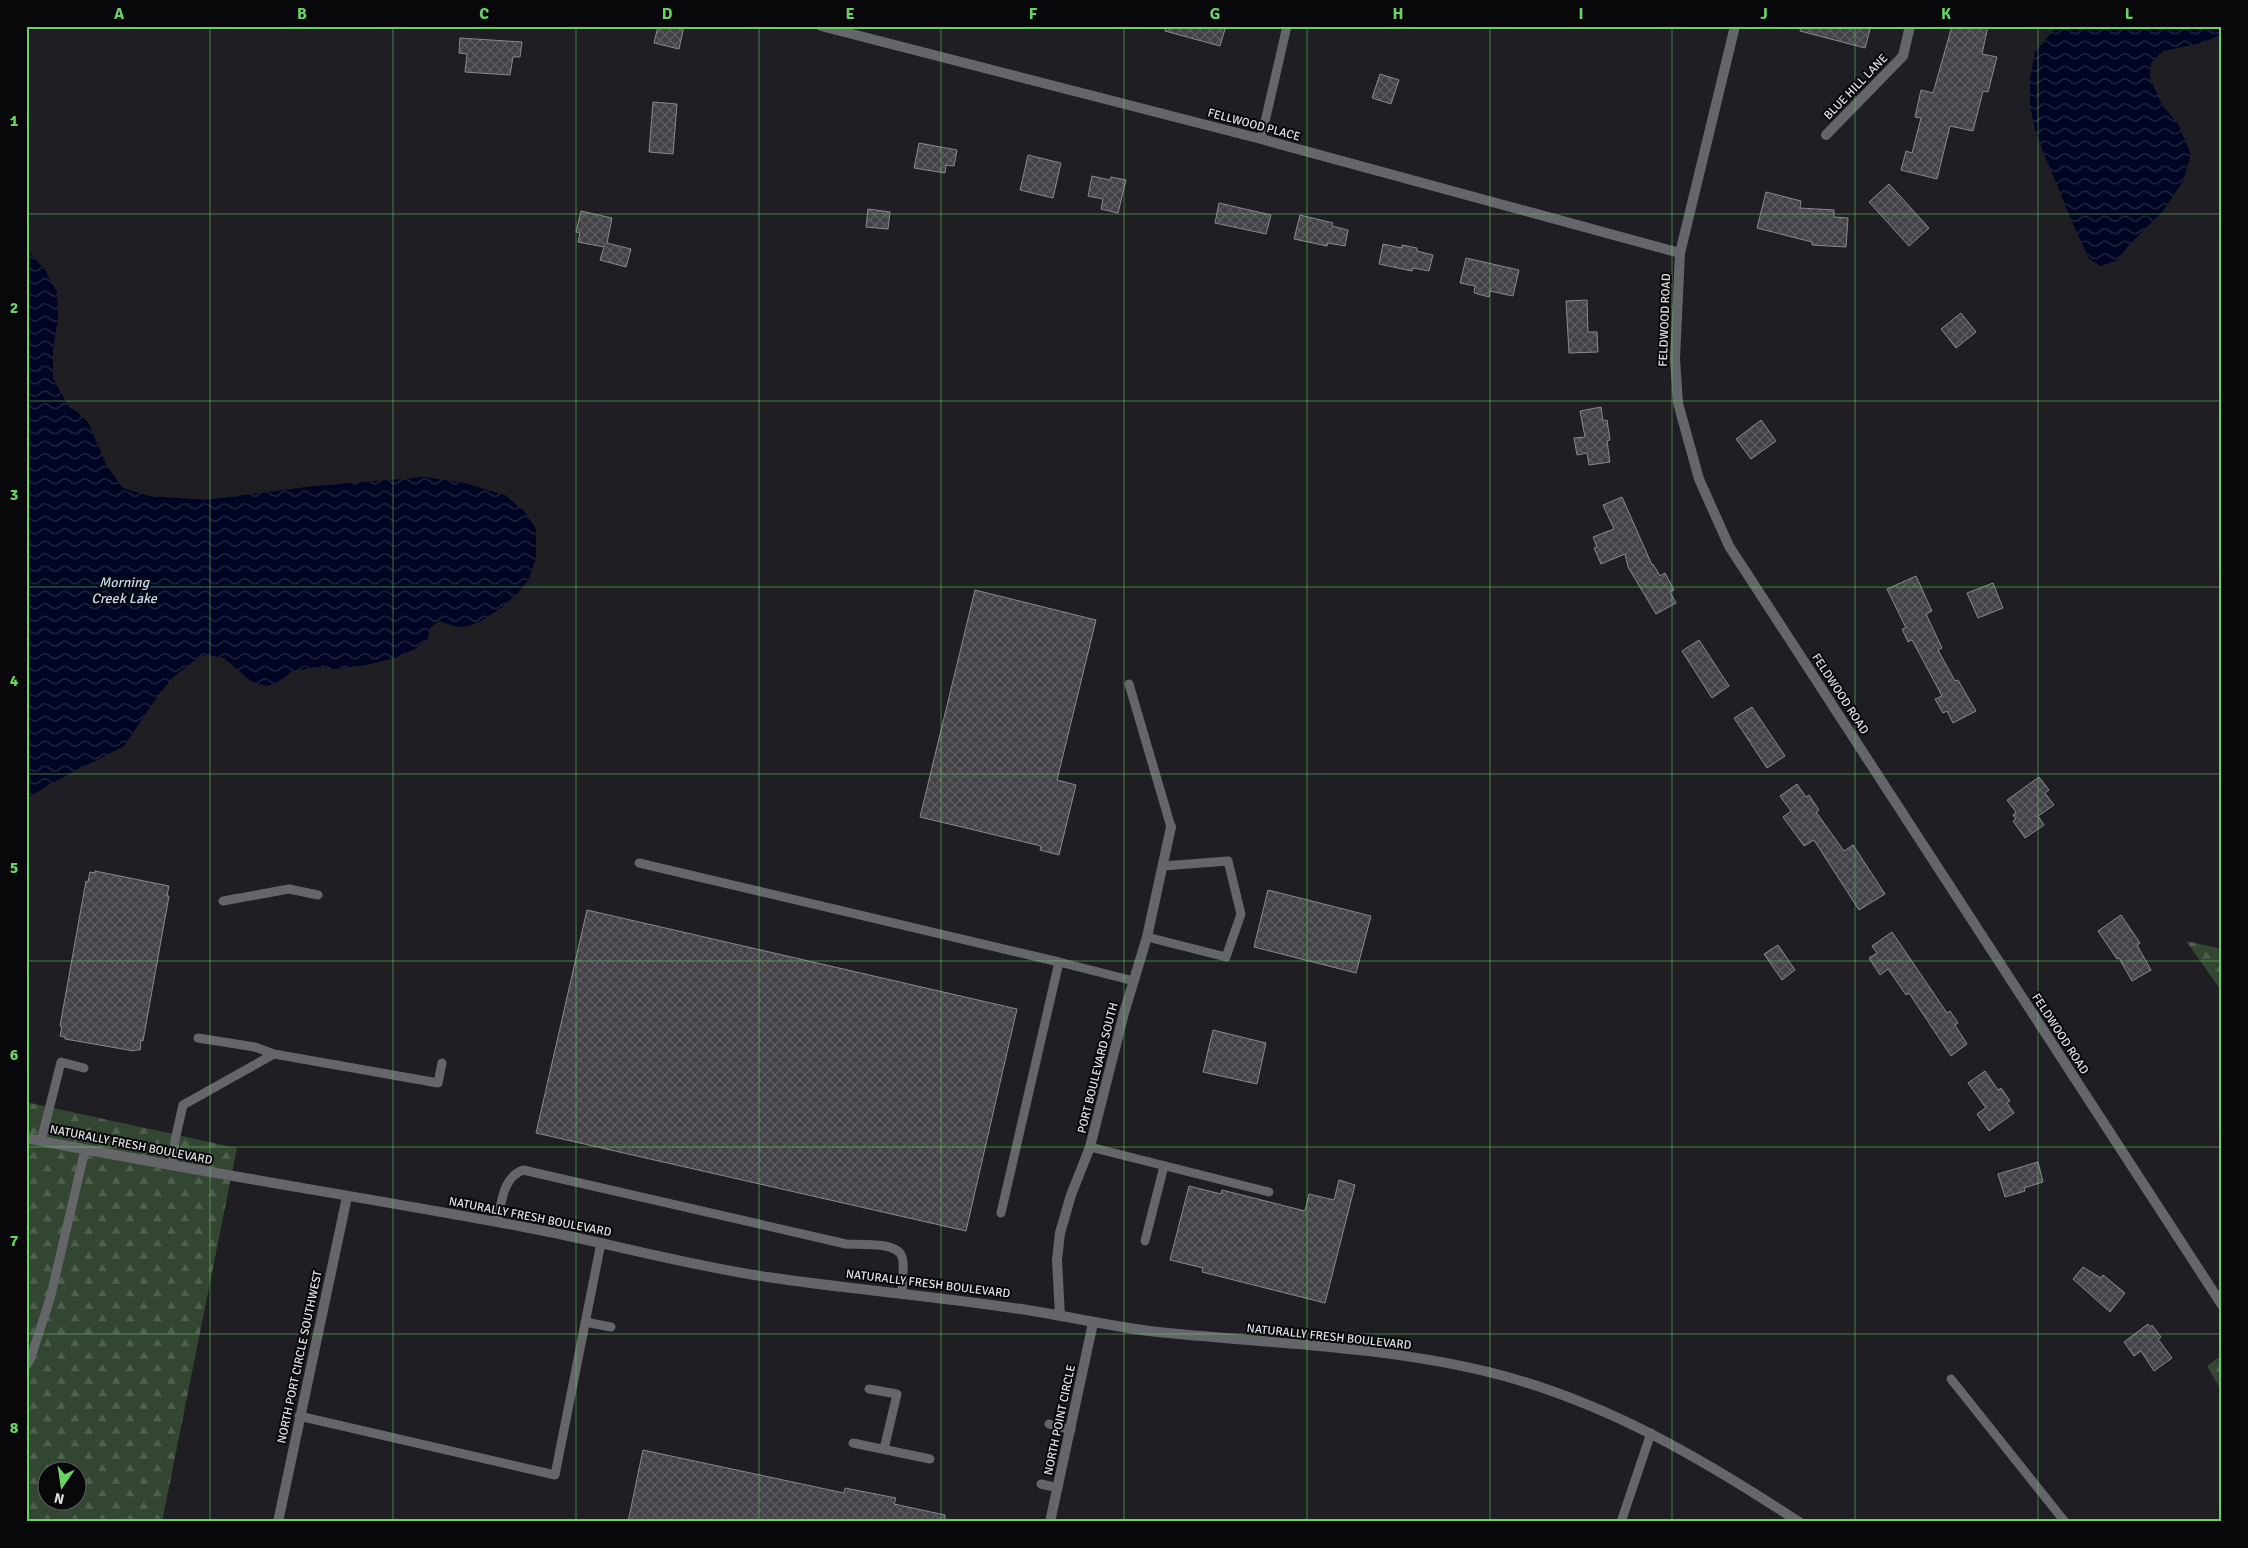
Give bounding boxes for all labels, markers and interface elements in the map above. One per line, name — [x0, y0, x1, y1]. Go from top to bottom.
text: A — [114, 4, 125, 24]
text: B — [297, 4, 307, 24]
text: C — [479, 4, 489, 24]
text: D — [662, 4, 673, 24]
text: E — [845, 4, 855, 24]
text: F — [1029, 4, 1038, 24]
text: G — [1210, 4, 1220, 24]
text: H — [1393, 4, 1403, 24]
text: I — [1578, 4, 1584, 24]
text: J — [1760, 4, 1768, 24]
text: K — [1941, 4, 1951, 24]
text: L — [2125, 4, 2134, 24]
street label: BLUE HILL LANE — [1821, 51, 1891, 123]
street label: FELLWOOD PLACE — [1206, 105, 1302, 145]
text: 1 — [10, 111, 19, 131]
street label: FELDWOOD ROAD — [1656, 273, 1674, 367]
text: 2 — [10, 298, 18, 318]
text: 3 — [10, 485, 18, 505]
water label: Morning Creek Lake — [91, 574, 158, 607]
street label: FELDWOOD ROAD — [1808, 651, 1872, 737]
text: 4 — [10, 671, 19, 691]
text: 5 — [10, 858, 18, 878]
street label: FELDWOOD ROAD — [2028, 991, 2092, 1077]
street label: PORT BOULEVARD SOUTH — [1074, 1001, 1122, 1135]
text: 6 — [10, 1045, 19, 1065]
street label: NATURALLY FRESH BOULEVARD — [48, 1122, 214, 1168]
street label: NATURALLY FRESH BOULEVARD — [447, 1194, 613, 1240]
text: 7 — [10, 1231, 19, 1251]
street label: NATURALLY FRESH BOULEVARD — [845, 1266, 1011, 1302]
street label: NORTH PORT CIRCLE SOUTHWEST — [274, 1269, 326, 1445]
street label: NATURALLY FRESH BOULEVARD — [1246, 1321, 1412, 1353]
street label: NORTH POINT CIRCLE — [1041, 1363, 1079, 1477]
text: 8 — [10, 1418, 19, 1438]
north arrow — [38, 1460, 88, 1510]
text: N — [53, 1489, 66, 1508]

